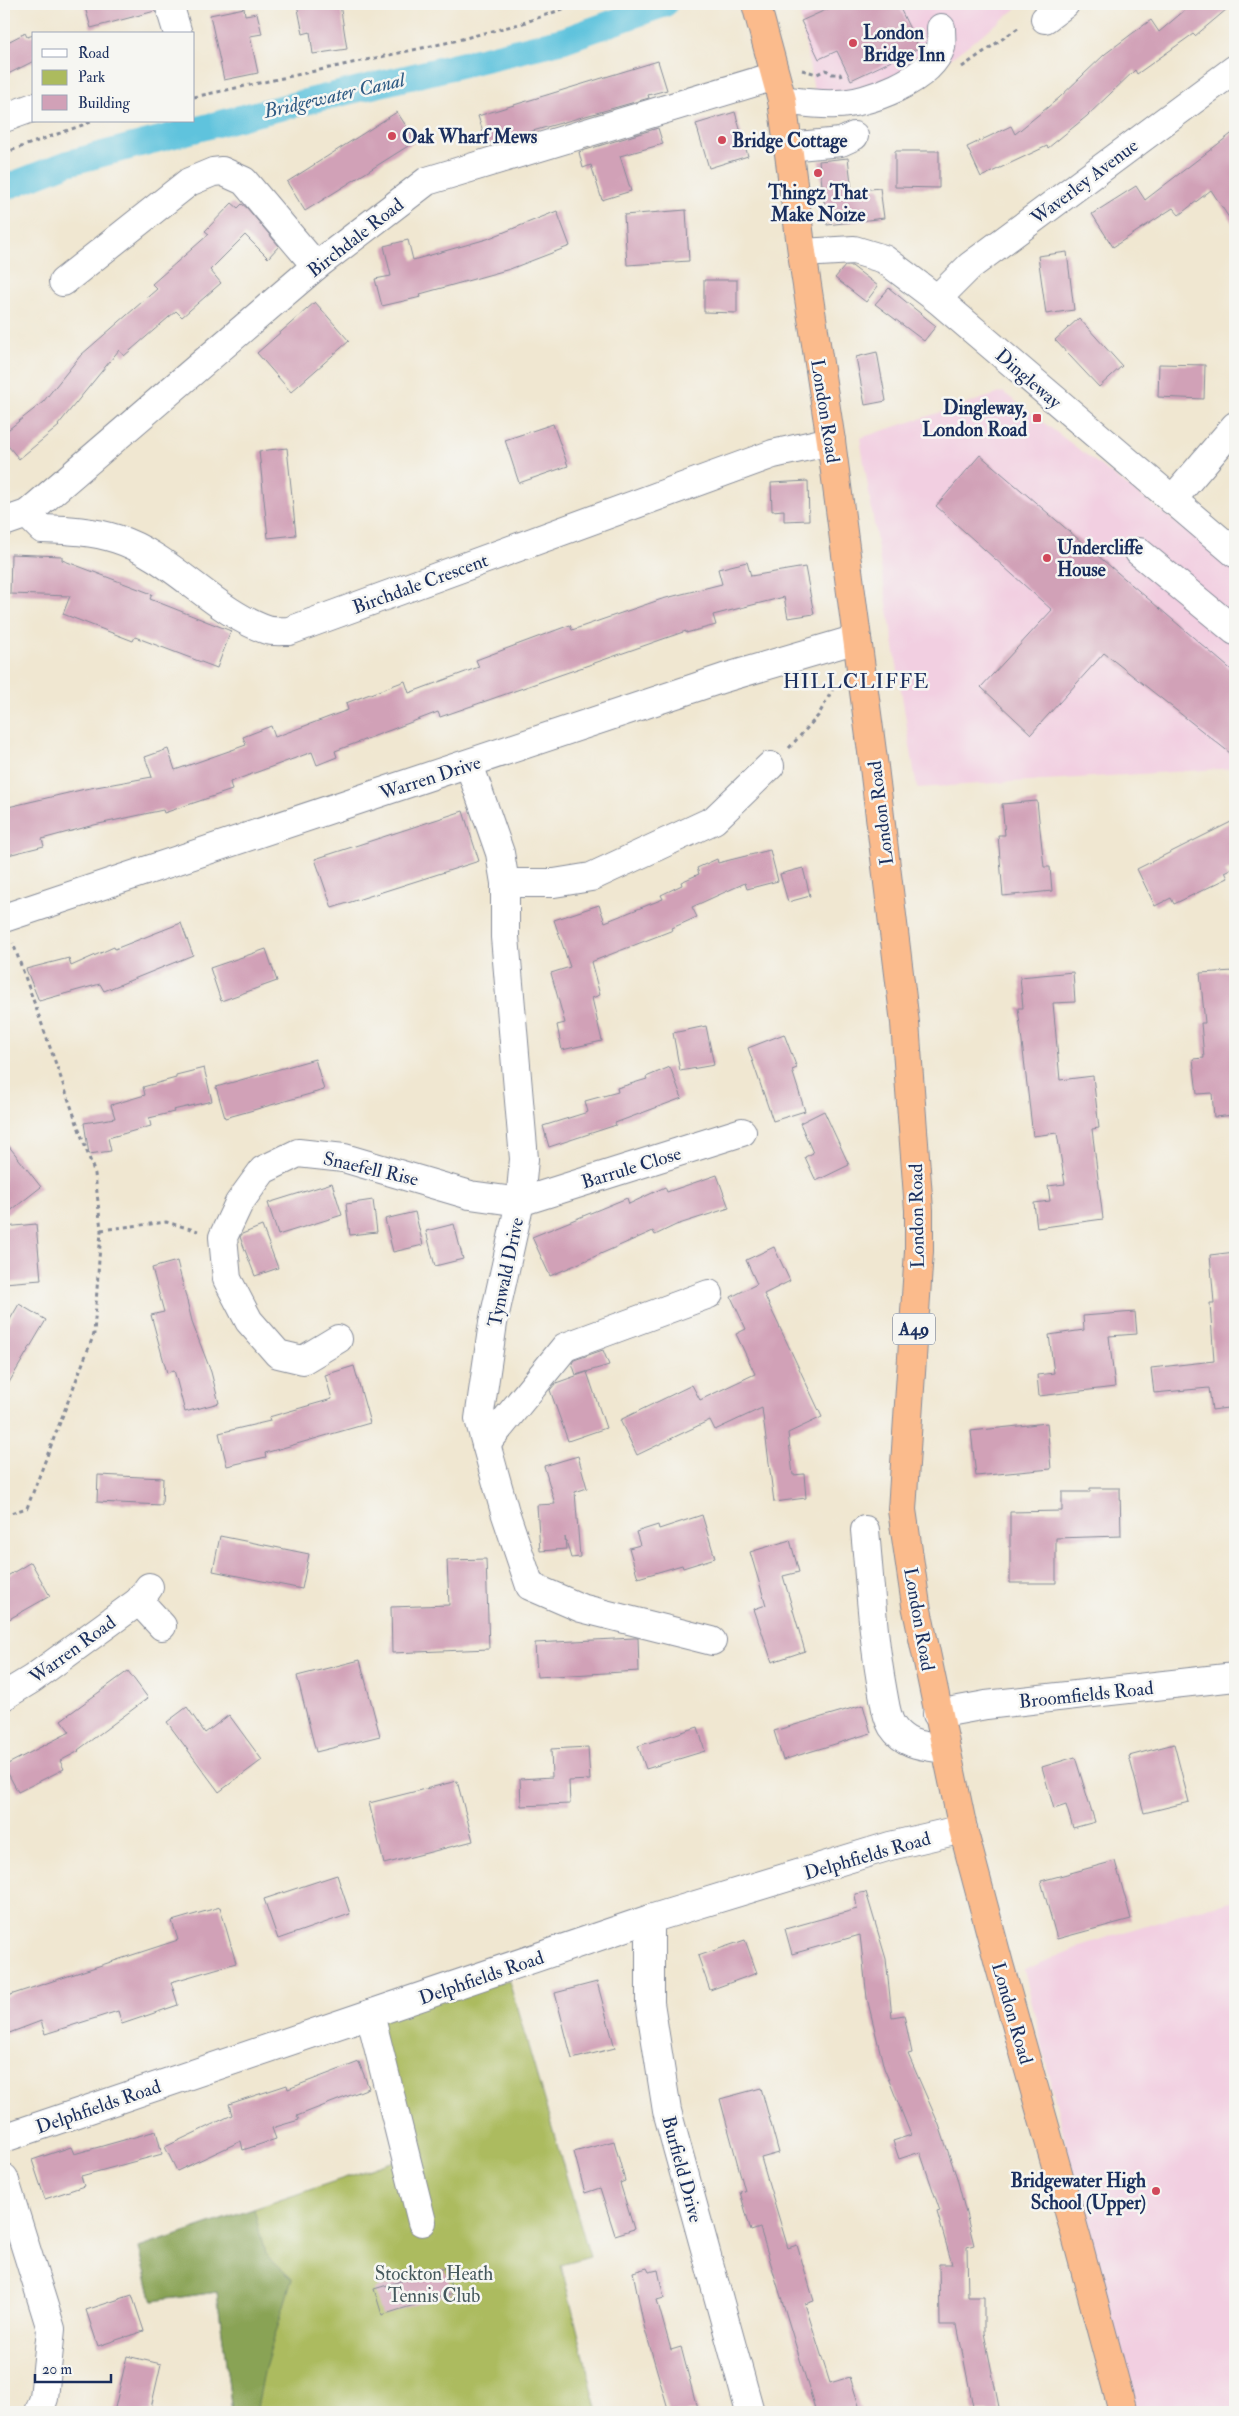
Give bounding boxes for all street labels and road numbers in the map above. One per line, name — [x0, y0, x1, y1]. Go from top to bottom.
street label: Waverley Avenue — [1025, 134, 1143, 231]
street label: Birchdale Road — [303, 192, 409, 283]
street label: Dingleway — [990, 343, 1067, 414]
street label: London Road — [805, 358, 845, 465]
street label: Birchdale Crescent — [349, 548, 491, 620]
street label: Warren Drive — [376, 750, 484, 806]
street label: London Road — [863, 759, 899, 866]
street label: Barrule Close — [578, 1141, 684, 1195]
street label: Snaefell Rise — [321, 1146, 421, 1192]
street label: London Road — [904, 1163, 930, 1269]
street label: Tynwald Drive — [483, 1215, 529, 1329]
road number: A49 — [893, 1314, 935, 1345]
street label: London Road — [898, 1566, 940, 1673]
street label: Warren Road — [24, 1610, 121, 1690]
street label: Broomfields Road — [1018, 1676, 1155, 1714]
street label: Delphfields Road — [801, 1826, 934, 1886]
street label: Delphfields Road — [416, 1945, 548, 2011]
street label: London Road — [986, 1960, 1038, 2068]
street label: Delphfields Road — [33, 2074, 165, 2140]
street label: Burfield Drive — [656, 2113, 708, 2225]

